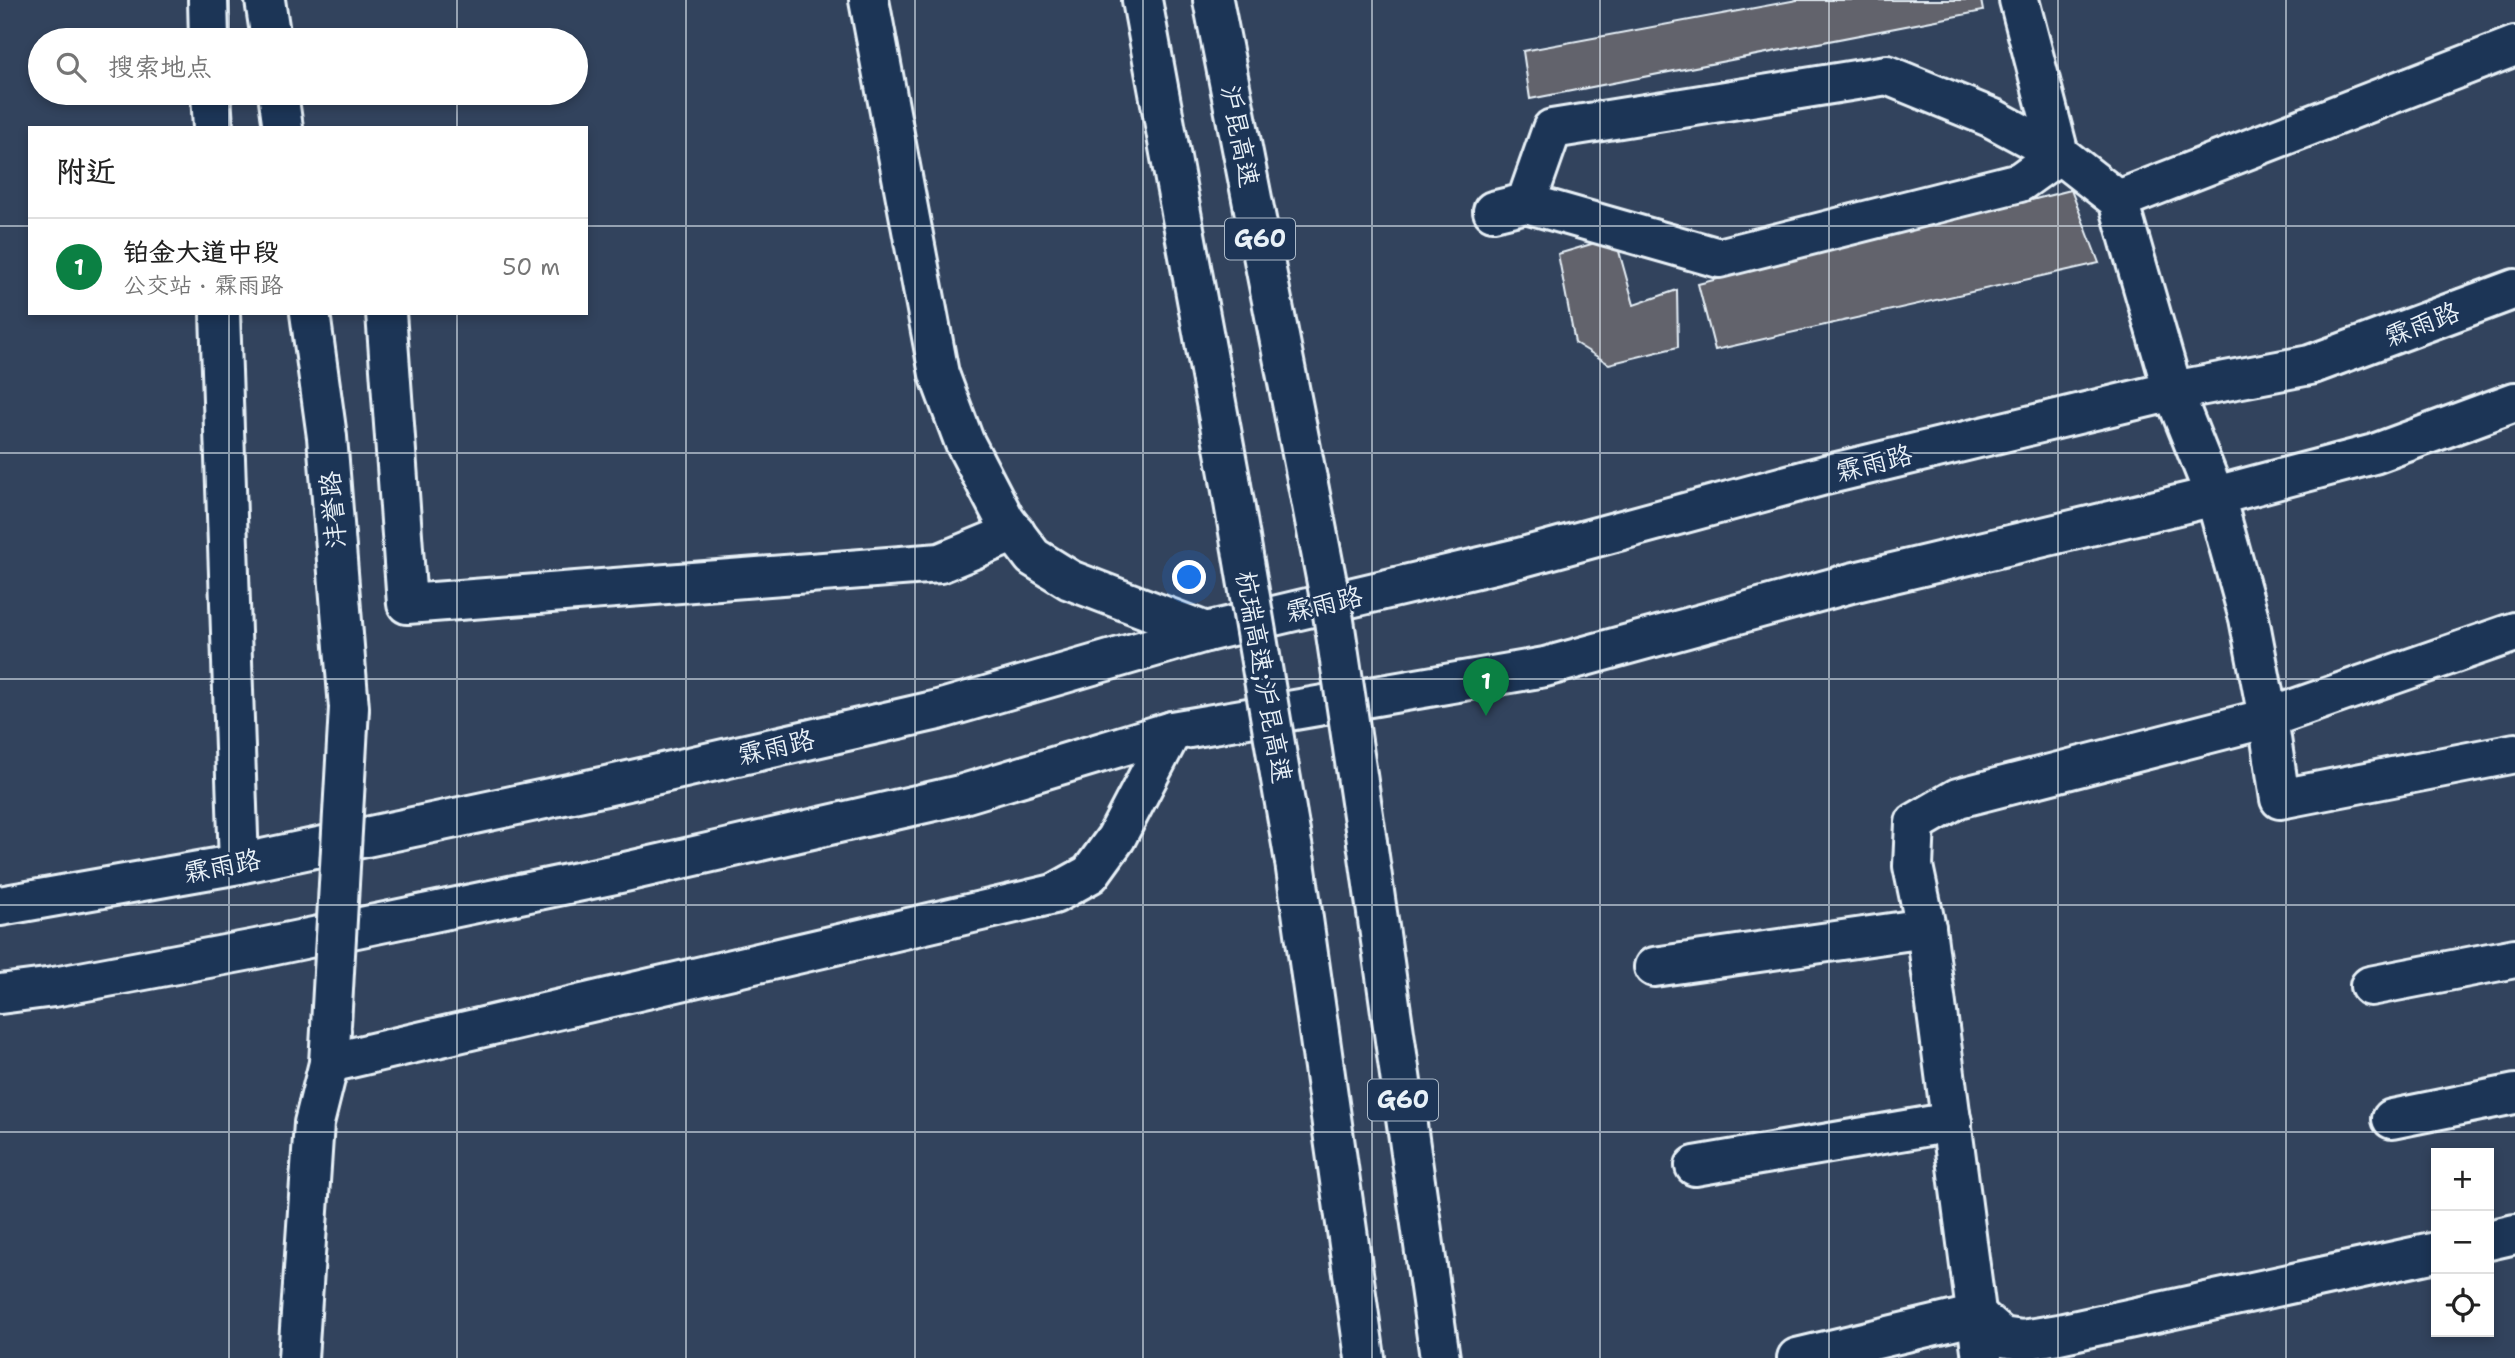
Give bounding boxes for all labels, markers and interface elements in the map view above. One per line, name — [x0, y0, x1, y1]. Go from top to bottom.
search box — [28, 28, 588, 105]
icon: search — [52, 48, 90, 86]
text: 搜索地点 — [108, 49, 212, 84]
street label: 沪昆高速 — [1213, 82, 1268, 190]
text: 附近 — [56, 151, 116, 192]
road number: G60 — [1225, 219, 1295, 260]
text: 铂金大道中段 — [123, 234, 279, 269]
text: 1 — [74, 252, 84, 282]
text: 50 m — [502, 252, 560, 282]
text: 公交站 · 霖雨路 — [123, 270, 283, 300]
street label: 霖雨路 — [2379, 293, 2465, 354]
street label: 霖雨路 — [1832, 436, 1916, 489]
street label: 沣誉路 — [312, 470, 353, 550]
your location — [1172, 560, 1206, 594]
street label: 杭瑞高速;沪昆高速 — [1229, 568, 1300, 786]
street label: 霖雨路 — [1282, 578, 1366, 629]
pin: 1 — [1463, 658, 1509, 716]
street label: 霖雨路 — [734, 721, 818, 772]
street label: 霖雨路 — [180, 841, 264, 890]
road number: G60 — [1368, 1080, 1438, 1120]
map controls — [2431, 1148, 2494, 1337]
button: + — [2431, 1148, 2494, 1211]
button: − — [2431, 1211, 2494, 1274]
button: locate — [2431, 1274, 2494, 1337]

